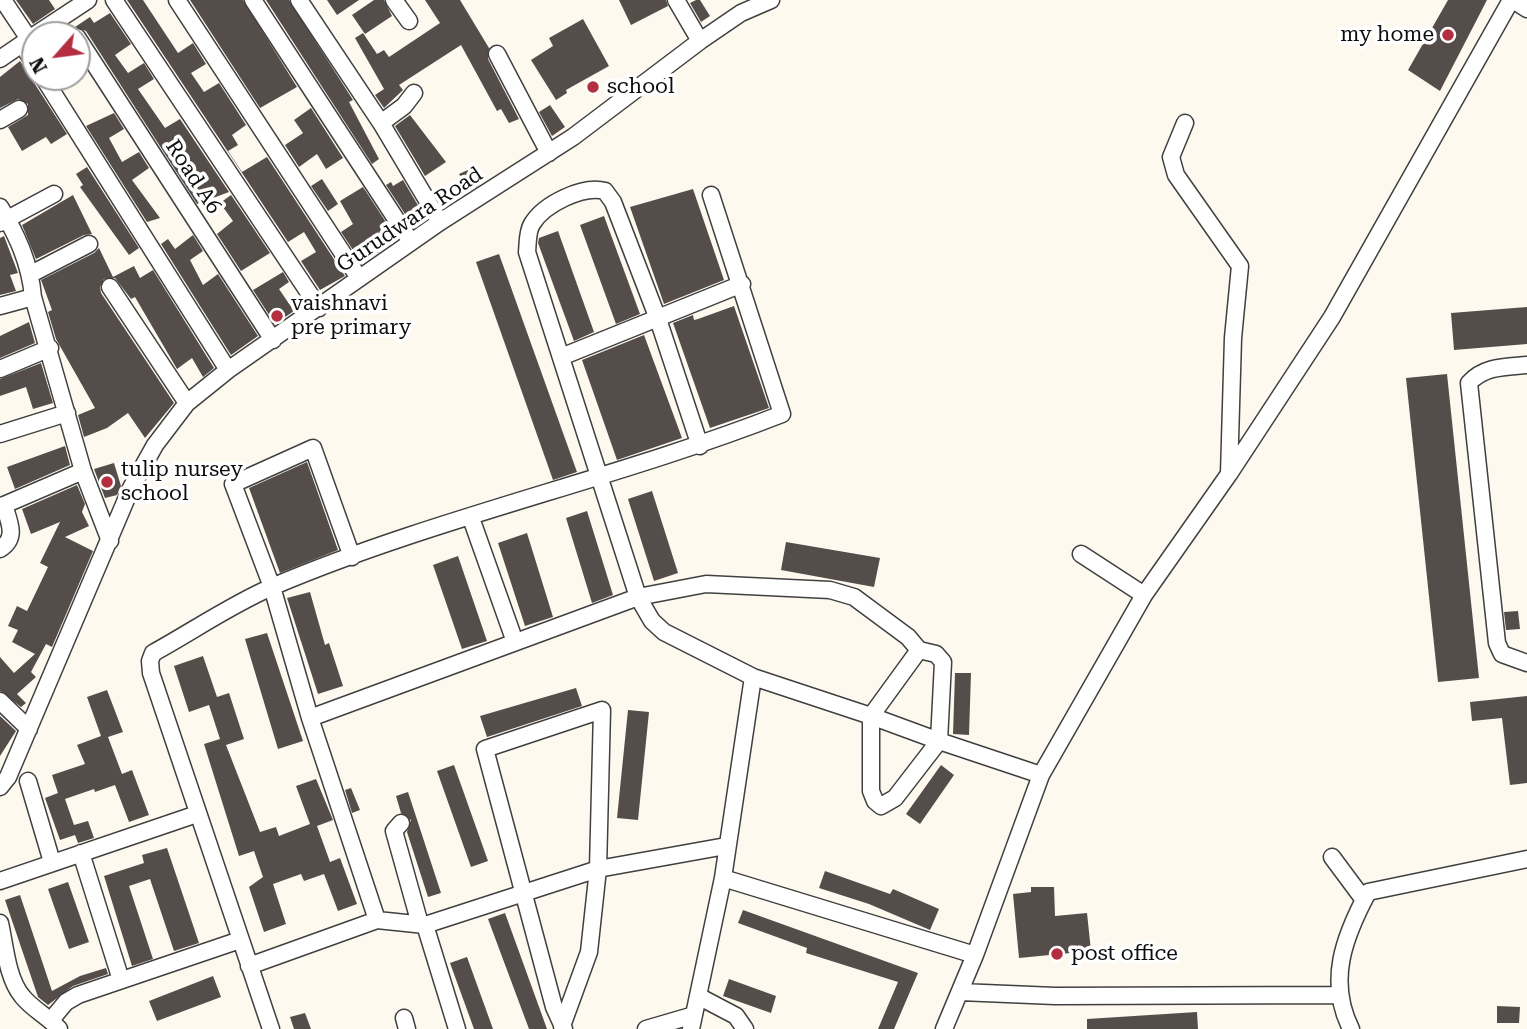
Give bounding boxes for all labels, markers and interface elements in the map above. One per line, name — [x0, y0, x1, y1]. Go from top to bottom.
north arrow — [21, 21, 91, 91]
place label: my home — [1340, 22, 1434, 48]
marker: my home — [1440, 27, 1456, 43]
text: N — [25, 53, 52, 77]
place label: school — [607, 74, 674, 100]
marker: school — [585, 79, 601, 95]
street label: Road A6 — [160, 135, 226, 219]
street label: Gurudwara Road — [332, 162, 488, 278]
place label: vaishnavi pre primary — [291, 291, 411, 341]
marker: vaishnavi pre primary — [269, 308, 285, 324]
place label: tulip nursey school — [121, 457, 243, 507]
marker: tulip nursey school — [99, 474, 115, 490]
place label: post office — [1071, 941, 1178, 967]
marker: post office — [1049, 946, 1065, 962]

